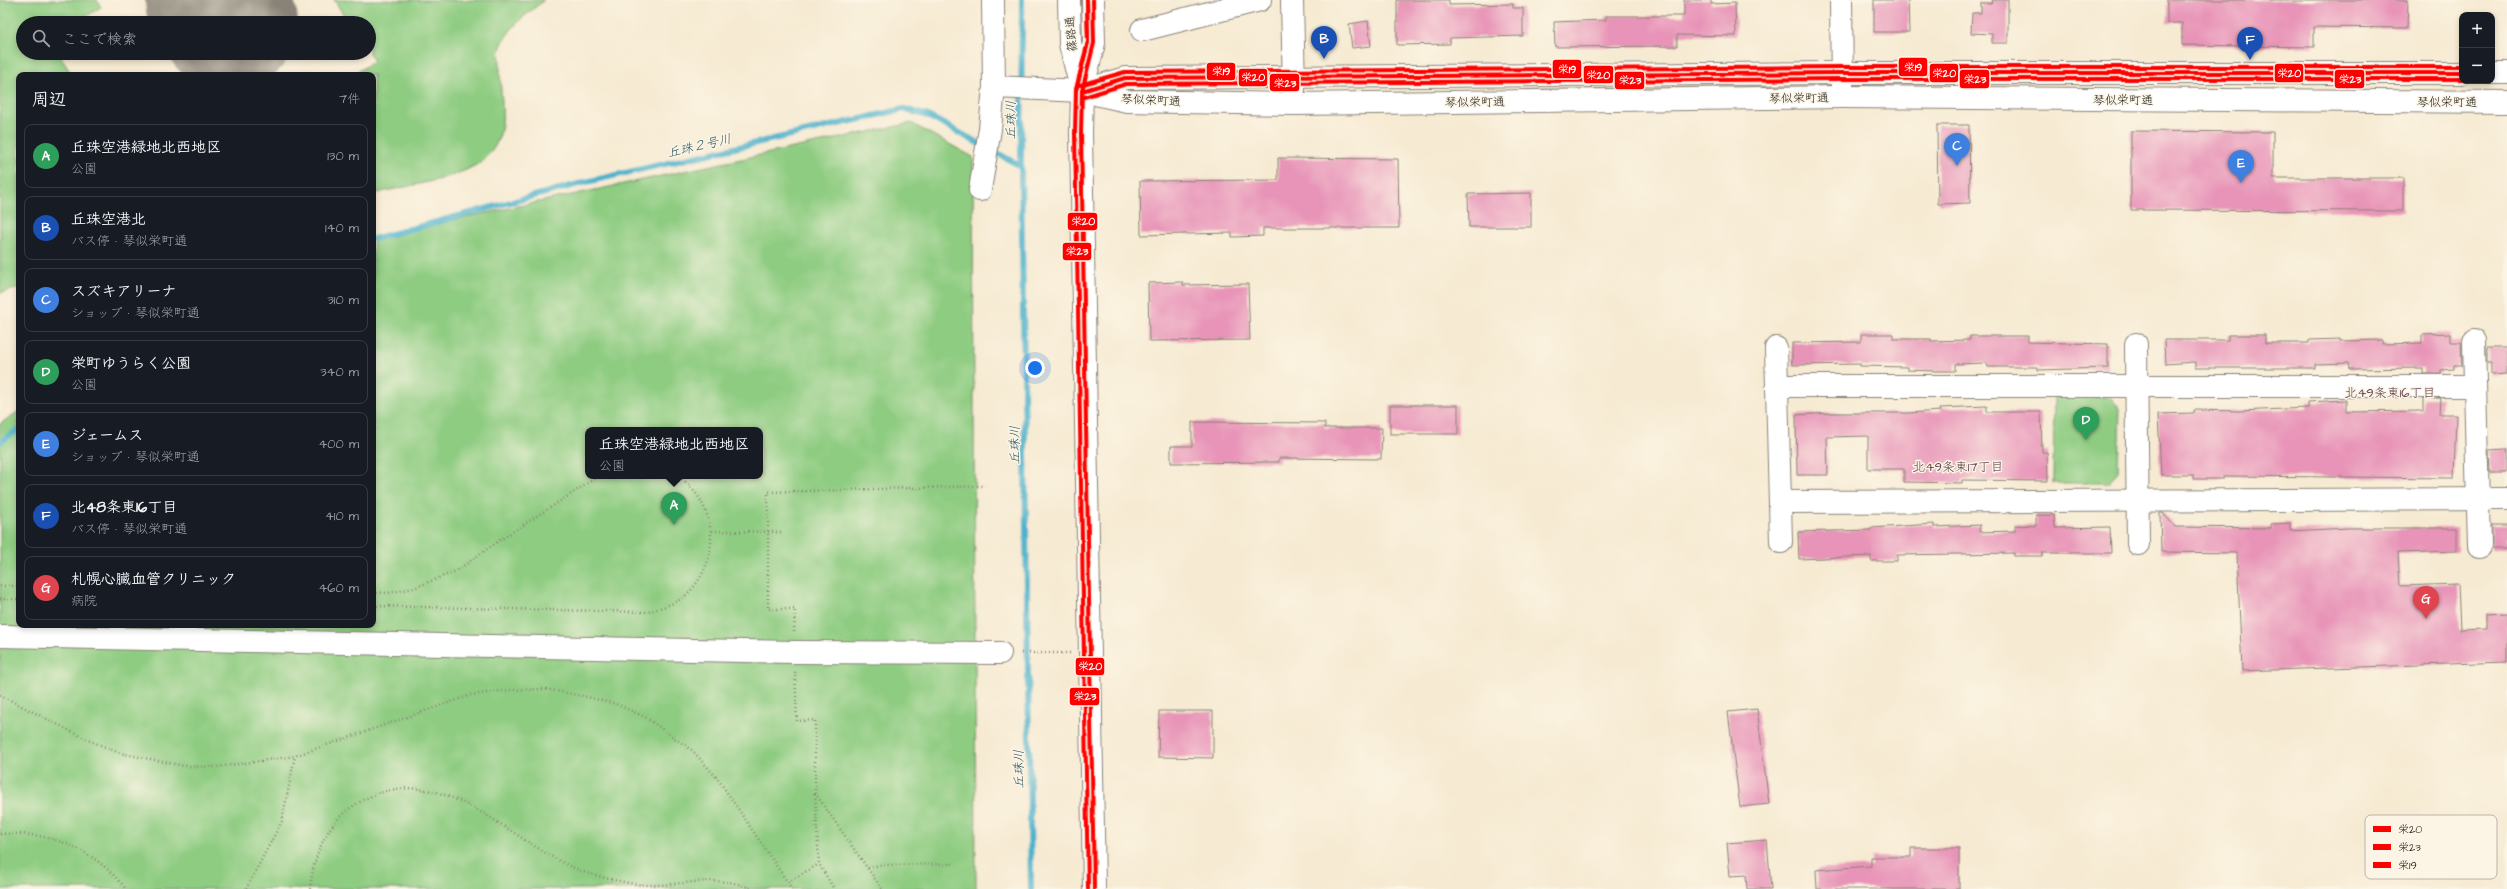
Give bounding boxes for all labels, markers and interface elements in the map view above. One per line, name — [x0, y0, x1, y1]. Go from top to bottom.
map controls — [2459, 12, 2495, 84]
button: + — [2459, 12, 2495, 48]
street label: 篠路通 — [1061, 15, 1082, 53]
search box — [16, 16, 376, 60]
pin: B — [1311, 26, 1337, 59]
icon: search — [30, 27, 52, 49]
pin: F — [2237, 27, 2263, 60]
text: ここで検索 — [62, 29, 137, 50]
button: − — [2459, 48, 2495, 84]
line badge: 栄19 — [1898, 57, 1928, 77]
line badge: 栄19 — [1552, 59, 1582, 79]
text: 栄19 — [1904, 60, 1922, 75]
line badge: 栄19 — [1206, 62, 1236, 81]
text: 栄19 — [1558, 62, 1576, 77]
line badge: 栄20 — [1929, 63, 1959, 83]
line badge: 栄20 — [2274, 63, 2304, 83]
text: 栄19 — [1212, 64, 1230, 79]
line badge: 栄20 — [1583, 65, 1614, 84]
text: 栄20 — [1932, 66, 1956, 81]
text: 栄20 — [2277, 66, 2301, 81]
line badge: 栄20 — [1238, 68, 1268, 87]
text: 栄20 — [1586, 68, 1610, 83]
line badge: 栄23 — [1959, 69, 1990, 89]
line badge: 栄23 — [2334, 69, 2365, 89]
text: 栄20 — [1241, 70, 1265, 85]
line badge: 栄23 — [1614, 71, 1645, 90]
text: 栄23 — [1964, 72, 1987, 87]
text: 栄23 — [2339, 72, 2362, 87]
line badge: 栄23 — [1269, 73, 1300, 92]
text: 栄23 — [1619, 73, 1642, 88]
text: 栄23 — [1274, 76, 1297, 91]
text: 周辺 — [32, 88, 66, 112]
street label: 琴似栄町通 — [1769, 89, 1829, 108]
text: 7件 — [339, 90, 360, 108]
street label: 琴似栄町通 — [1121, 90, 1181, 111]
street label: 琴似栄町通 — [2093, 92, 2153, 109]
street label: 琴似栄町通 — [1445, 93, 1505, 112]
street label: 琴似栄町通 — [2417, 94, 2477, 111]
water label: 丘珠川 — [1002, 100, 1020, 140]
water label: 丘珠２号川 — [666, 130, 733, 162]
pin: C — [1944, 133, 1970, 166]
text: 丘珠空港緑地北西地区 — [71, 137, 221, 158]
text: A — [42, 147, 50, 165]
text: 130 m — [327, 147, 359, 165]
pin: E — [2228, 150, 2254, 183]
text: 公園 — [71, 160, 97, 178]
text: 丘珠空港北 — [71, 209, 146, 230]
line badge: 栄20 — [1067, 212, 1098, 231]
text: 栄20 — [1071, 214, 1095, 229]
text: B — [41, 219, 51, 237]
text: 140 m — [325, 219, 359, 237]
text: バス停 · 琴似栄町通 — [71, 232, 187, 250]
line badge: 栄23 — [1062, 242, 1092, 261]
text: 栄23 — [1066, 244, 1089, 259]
text: スズキアリーナ — [71, 281, 177, 302]
text: C — [41, 291, 51, 309]
text: 310 m — [327, 291, 359, 309]
text: ショップ · 琴似栄町通 — [71, 304, 200, 322]
text: 栄町ゆうらく公園 — [71, 353, 191, 374]
your location — [1025, 358, 1045, 378]
text: D — [42, 363, 50, 381]
text: 340 m — [320, 363, 359, 381]
text: 公園 — [71, 376, 97, 394]
district label: 北49条東16丁目 — [2344, 384, 2436, 402]
pin: D — [2073, 407, 2099, 440]
text: ジェームス — [71, 425, 143, 446]
water label: 丘珠川 — [1006, 425, 1024, 465]
popup — [585, 427, 763, 479]
text: 丘珠空港緑地北西地区 — [599, 434, 749, 455]
text: E — [42, 435, 50, 453]
text: 400 m — [318, 435, 359, 453]
text: ショップ · 琴似栄町通 — [71, 448, 200, 466]
text: 公園 — [599, 457, 625, 475]
district label: 北49条東17丁目 — [1913, 458, 2003, 476]
pin: A — [661, 492, 687, 525]
text: 北48条東16丁目 — [71, 497, 177, 518]
text: F — [41, 507, 51, 525]
text: 410 m — [325, 507, 359, 525]
text: バス停 · 琴似栄町通 — [71, 520, 187, 538]
text: 札幌心臓血管クリニック — [71, 569, 236, 590]
text: G — [41, 579, 51, 597]
text: 460 m — [318, 579, 359, 597]
pin: G — [2413, 586, 2439, 619]
text: 病院 — [71, 592, 97, 610]
line badge: 栄20 — [1075, 657, 1105, 676]
text: 栄20 — [1078, 659, 1102, 674]
line badge: 栄23 — [1069, 687, 1100, 706]
text: 栄23 — [1074, 689, 1097, 704]
water label: 丘珠川 — [1010, 749, 1028, 789]
legend — [2365, 815, 2497, 879]
text: 栄20 — [2398, 822, 2422, 837]
text: 栄23 — [2398, 840, 2421, 855]
text: 栄19 — [2398, 858, 2417, 873]

